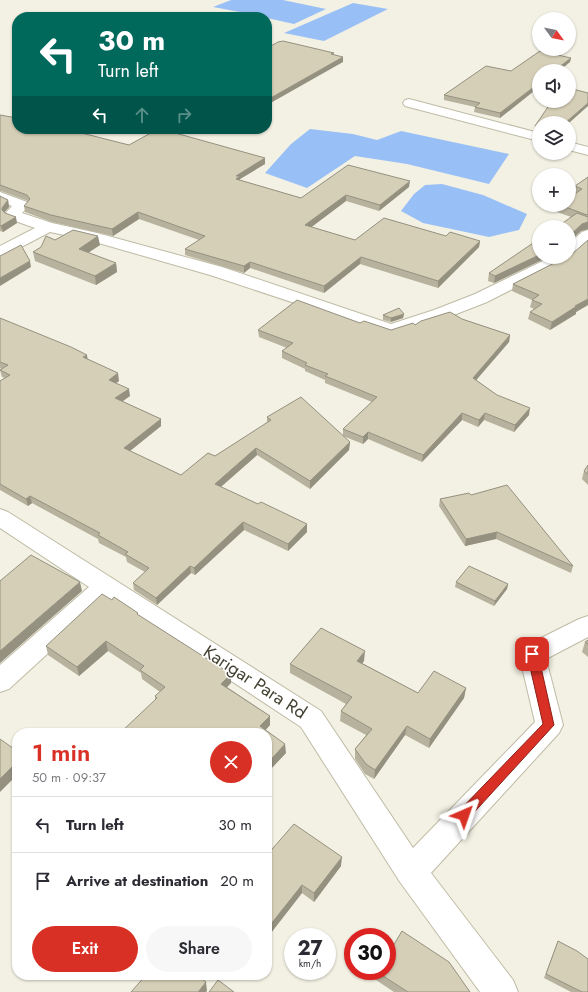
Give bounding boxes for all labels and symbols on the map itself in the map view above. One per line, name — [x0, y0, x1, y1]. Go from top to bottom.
north arrow — [532, 12, 576, 56]
pin — [515, 637, 549, 671]
street label: Karigar Para Rd — [198, 639, 312, 725]
position arrow — [443, 794, 485, 836]
speed limit sign: 30 — [344, 928, 396, 980]

